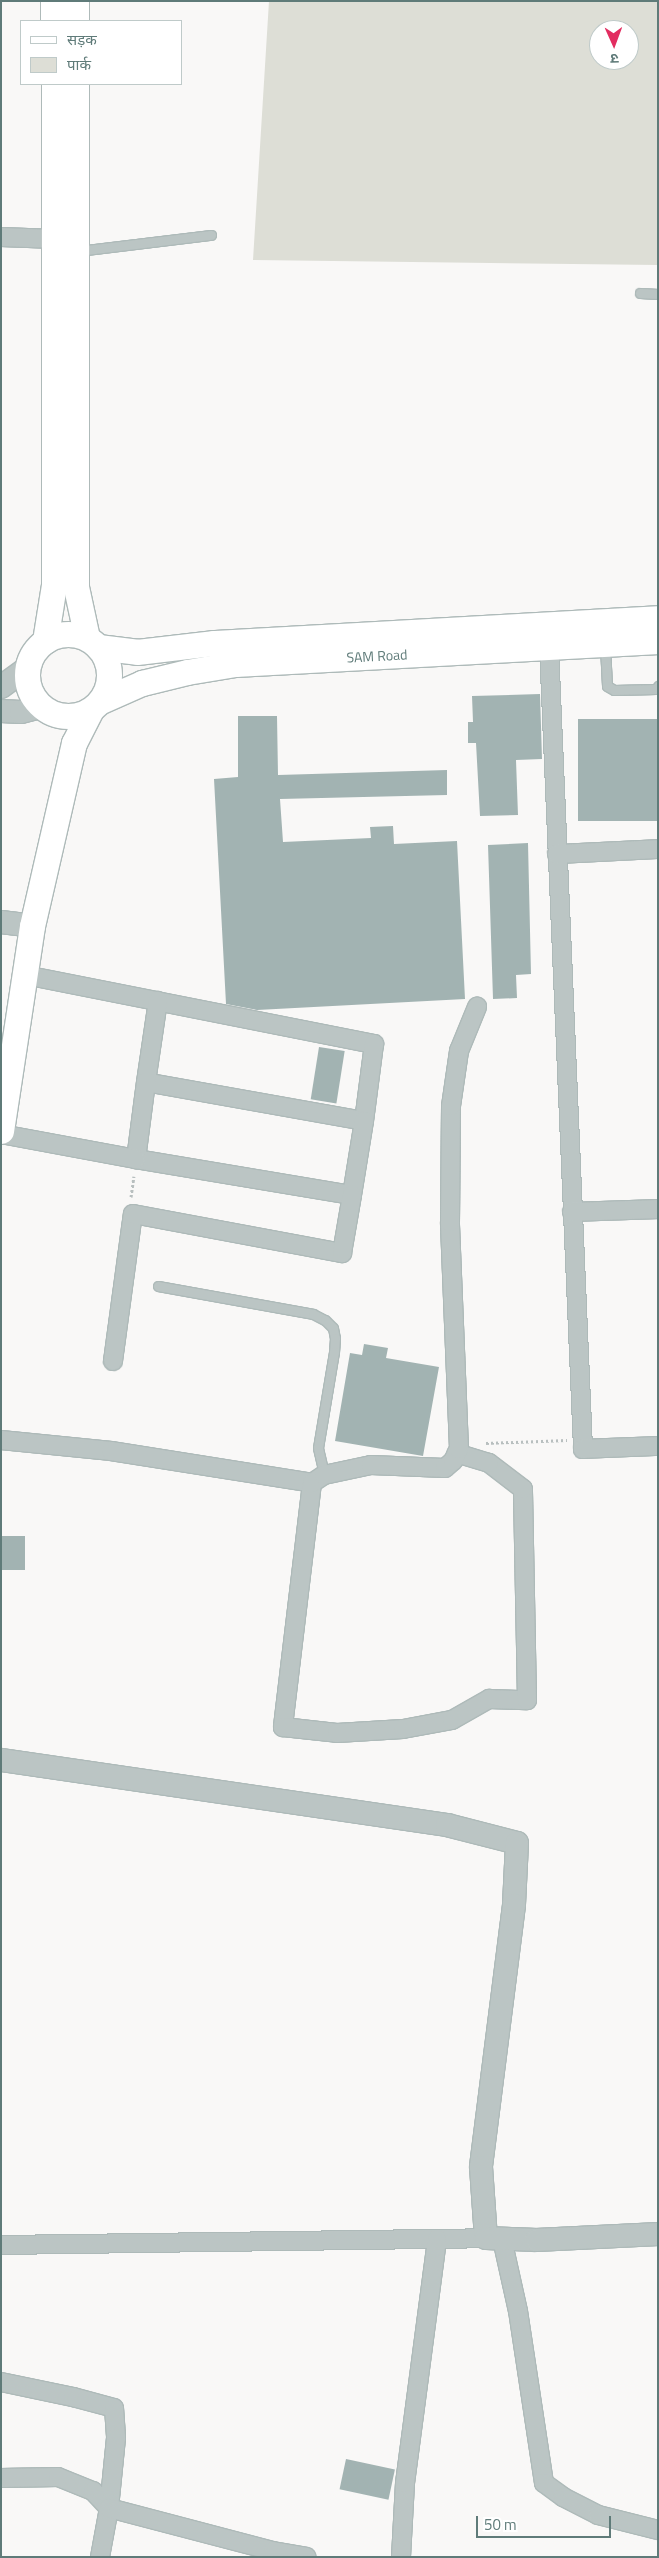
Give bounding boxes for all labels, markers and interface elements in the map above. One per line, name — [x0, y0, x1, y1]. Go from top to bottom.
legend — [20, 20, 182, 85]
north arrow — [589, 20, 639, 70]
text: सड़क — [67, 28, 97, 51]
text: उ — [610, 49, 619, 70]
text: पार्क — [67, 53, 91, 76]
street label: SAM Road — [346, 646, 408, 666]
scale bar — [479, 2506, 614, 2538]
text: 50 m — [484, 2513, 517, 2536]

